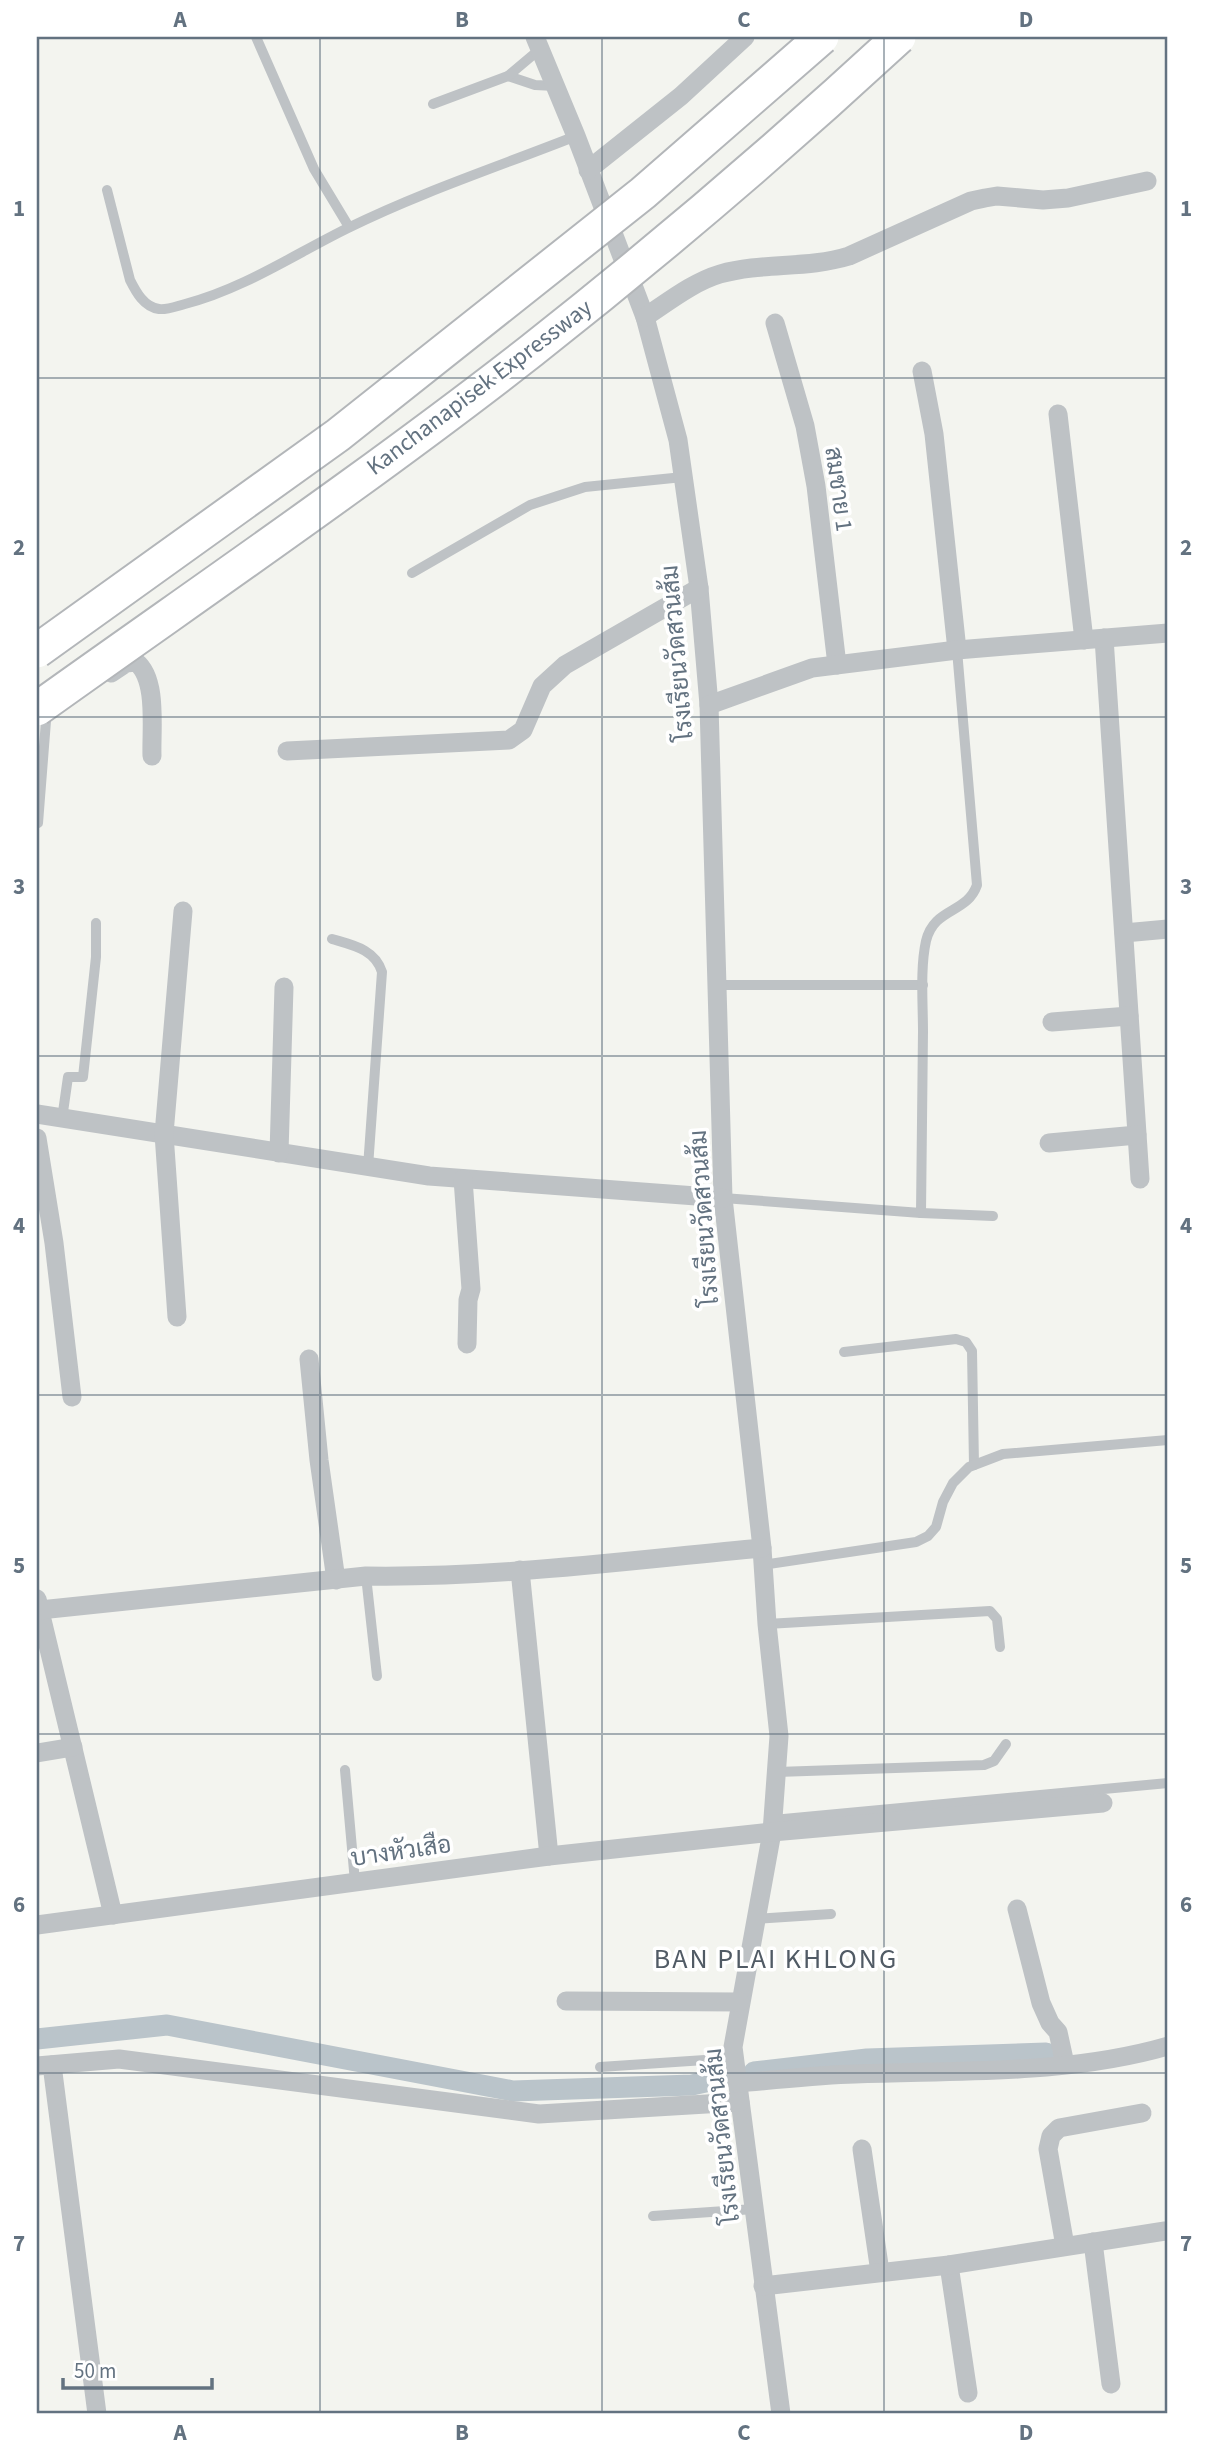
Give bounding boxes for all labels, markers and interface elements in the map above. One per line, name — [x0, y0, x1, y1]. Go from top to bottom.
text: A — [172, 3, 187, 36]
text: B — [455, 3, 469, 36]
text: C — [737, 3, 751, 36]
text: D — [1019, 3, 1033, 36]
text: 1 — [13, 192, 25, 225]
text: 1 — [1180, 192, 1192, 225]
street label: Kanchanapisek Expressway — [359, 291, 600, 484]
street label: สมชาย 1 — [815, 444, 862, 534]
text: 2 — [13, 531, 25, 564]
text: 2 — [1180, 531, 1192, 564]
street label: โรงเรียนวัดสวนส้ม — [652, 564, 703, 744]
text: 3 — [13, 870, 25, 903]
text: 3 — [1180, 870, 1192, 903]
street label: โรงเรียนวัดสวนส้ม — [681, 1129, 728, 1309]
text: 4 — [13, 1209, 25, 1242]
text: 4 — [1180, 1209, 1192, 1242]
text: 5 — [13, 1549, 25, 1582]
text: 5 — [1180, 1549, 1192, 1582]
street label: บางหัวเสือ — [349, 1827, 454, 1876]
text: 6 — [13, 1888, 25, 1921]
text: 6 — [1180, 1888, 1192, 1921]
district label: BAN PLAI KHLONG — [654, 1939, 898, 1979]
street label: โรงเรียนวัดสวนส้ม — [696, 2046, 749, 2227]
text: 7 — [13, 2227, 25, 2260]
text: 7 — [1180, 2227, 1192, 2260]
scale bar — [63, 2346, 212, 2390]
text: 50 m — [74, 2356, 116, 2386]
text: A — [172, 2416, 187, 2449]
text: B — [455, 2416, 469, 2449]
text: C — [737, 2416, 751, 2449]
text: D — [1019, 2416, 1033, 2449]

